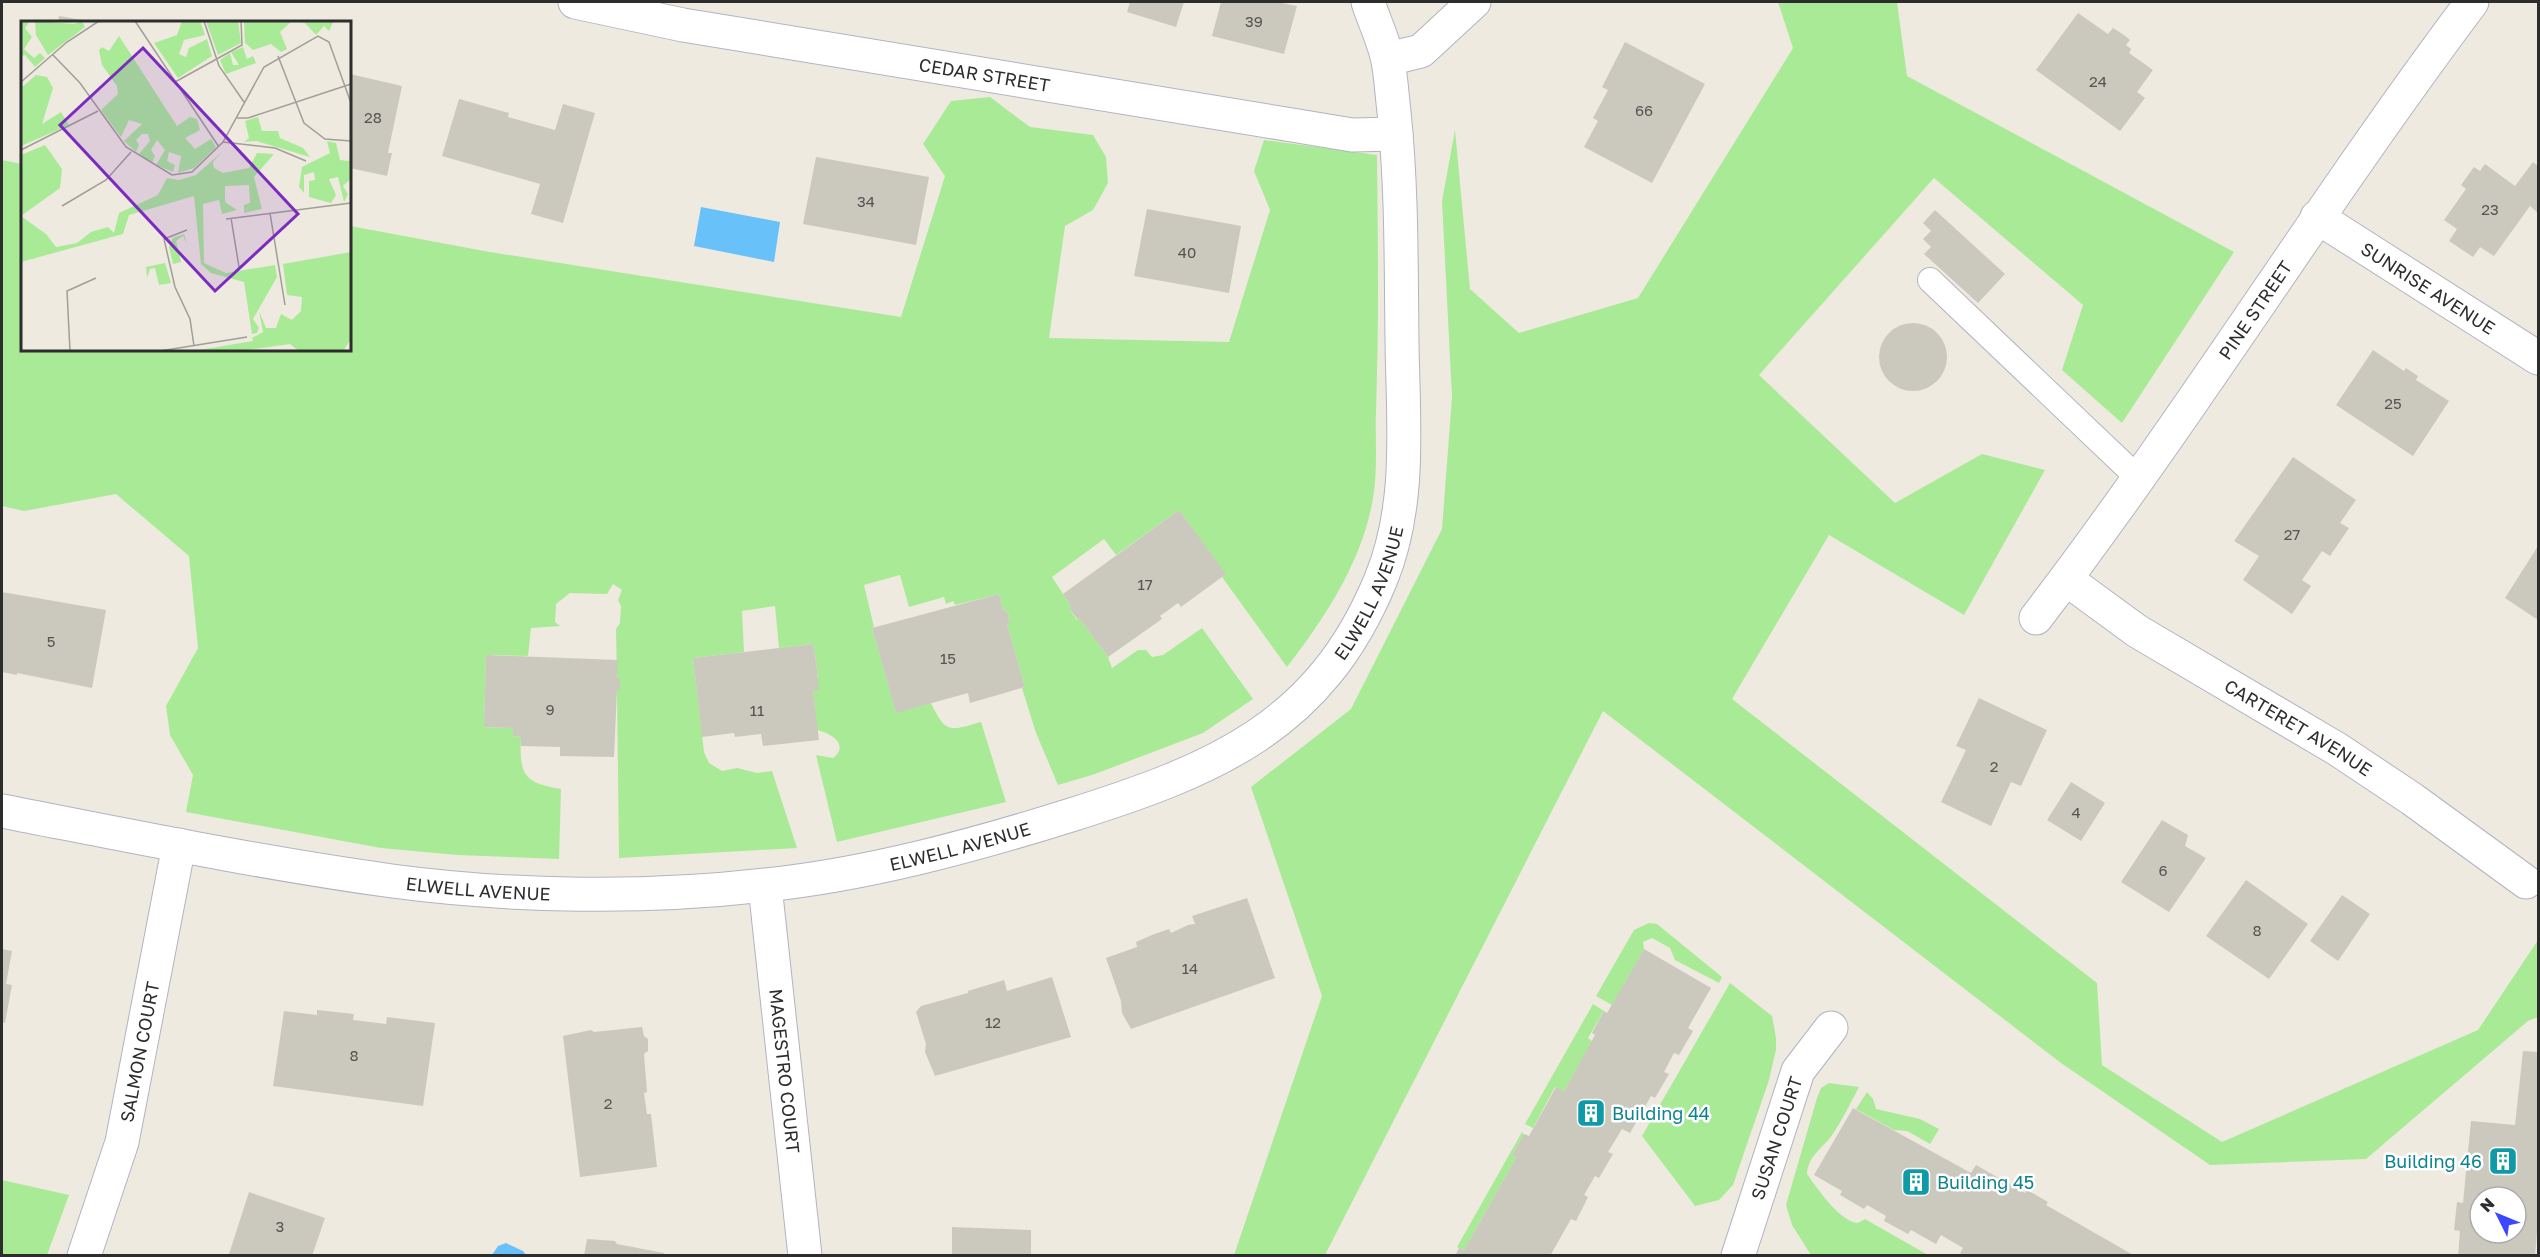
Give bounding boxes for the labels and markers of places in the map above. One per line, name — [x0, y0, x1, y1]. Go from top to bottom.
building icon: Building 44 — [1575, 1097, 1607, 1129]
place label: Building 44 — [1612, 1102, 1710, 1124]
building icon: Building 46 — [2487, 1145, 2519, 1177]
place label: Building 46 — [2384, 1150, 2482, 1172]
building icon: Building 45 — [1900, 1166, 1932, 1198]
place label: Building 45 — [1937, 1171, 2034, 1193]

